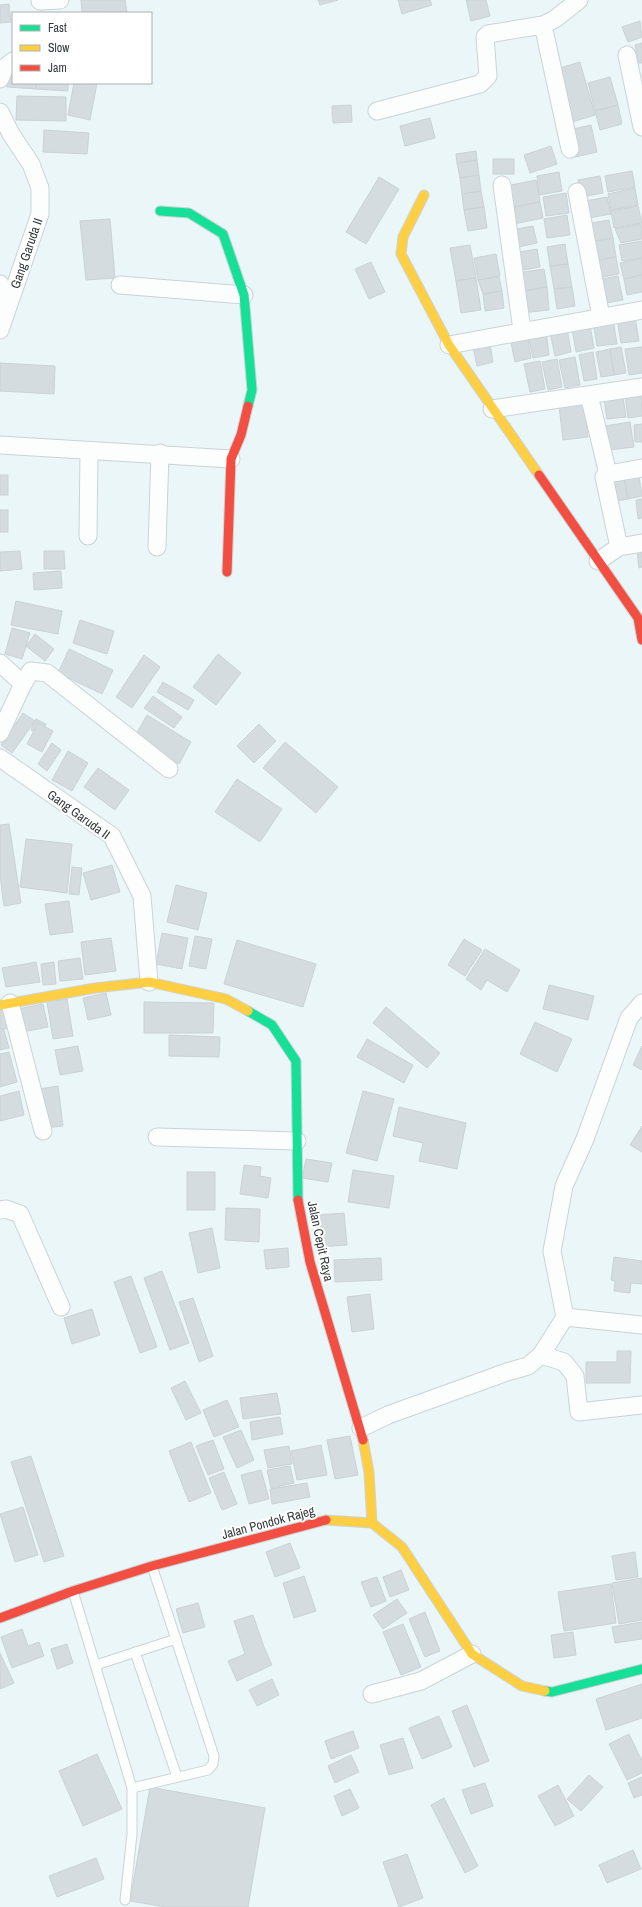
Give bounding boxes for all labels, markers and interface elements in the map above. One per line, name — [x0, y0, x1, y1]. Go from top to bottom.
legend — [12, 12, 152, 84]
text: Fast — [48, 20, 67, 36]
text: Slow — [48, 40, 70, 56]
text: Jam — [48, 60, 67, 76]
street label: Gang Garuda II — [6, 216, 46, 291]
street label: Gang Garuda II — [44, 786, 113, 843]
street label: Jalan Cepit Raya — [304, 1199, 337, 1283]
street label: Jalan Pondok Rajeg — [220, 1502, 316, 1543]

